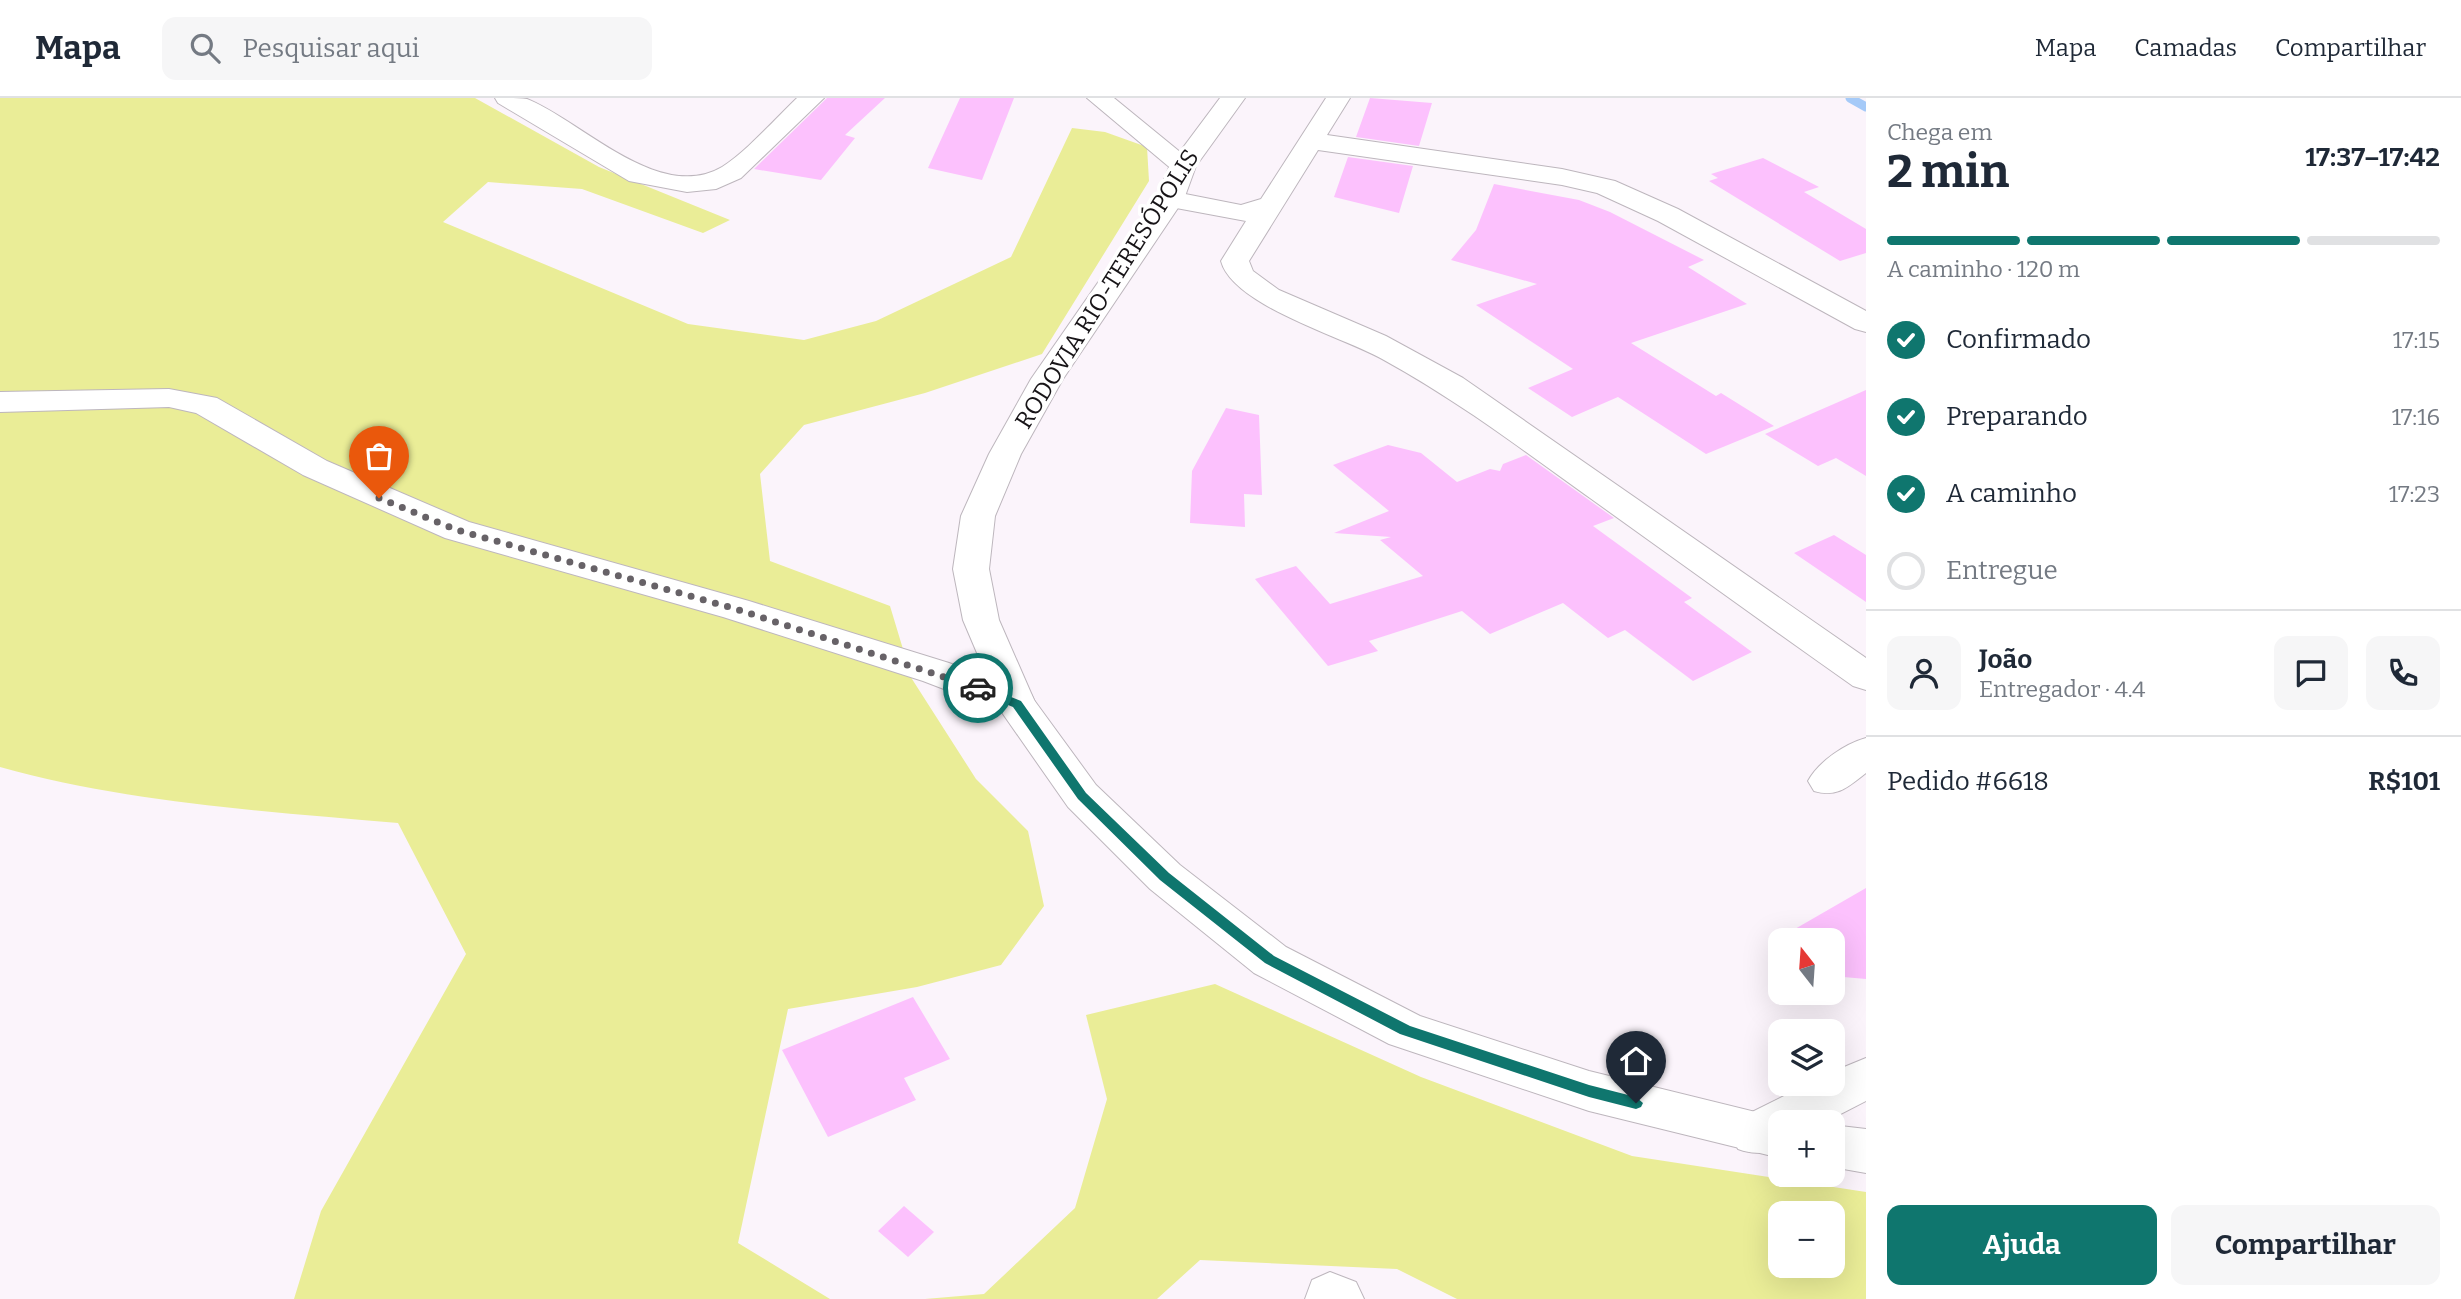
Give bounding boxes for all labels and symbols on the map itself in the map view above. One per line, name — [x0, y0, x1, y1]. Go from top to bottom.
street label: RODOVIA RIO-TERESÓPOLIS — [1009, 144, 1205, 434]
pin — [349, 426, 409, 498]
courier — [943, 653, 1013, 723]
north arrow — [1768, 928, 1844, 1004]
pin — [1606, 1031, 1666, 1103]

